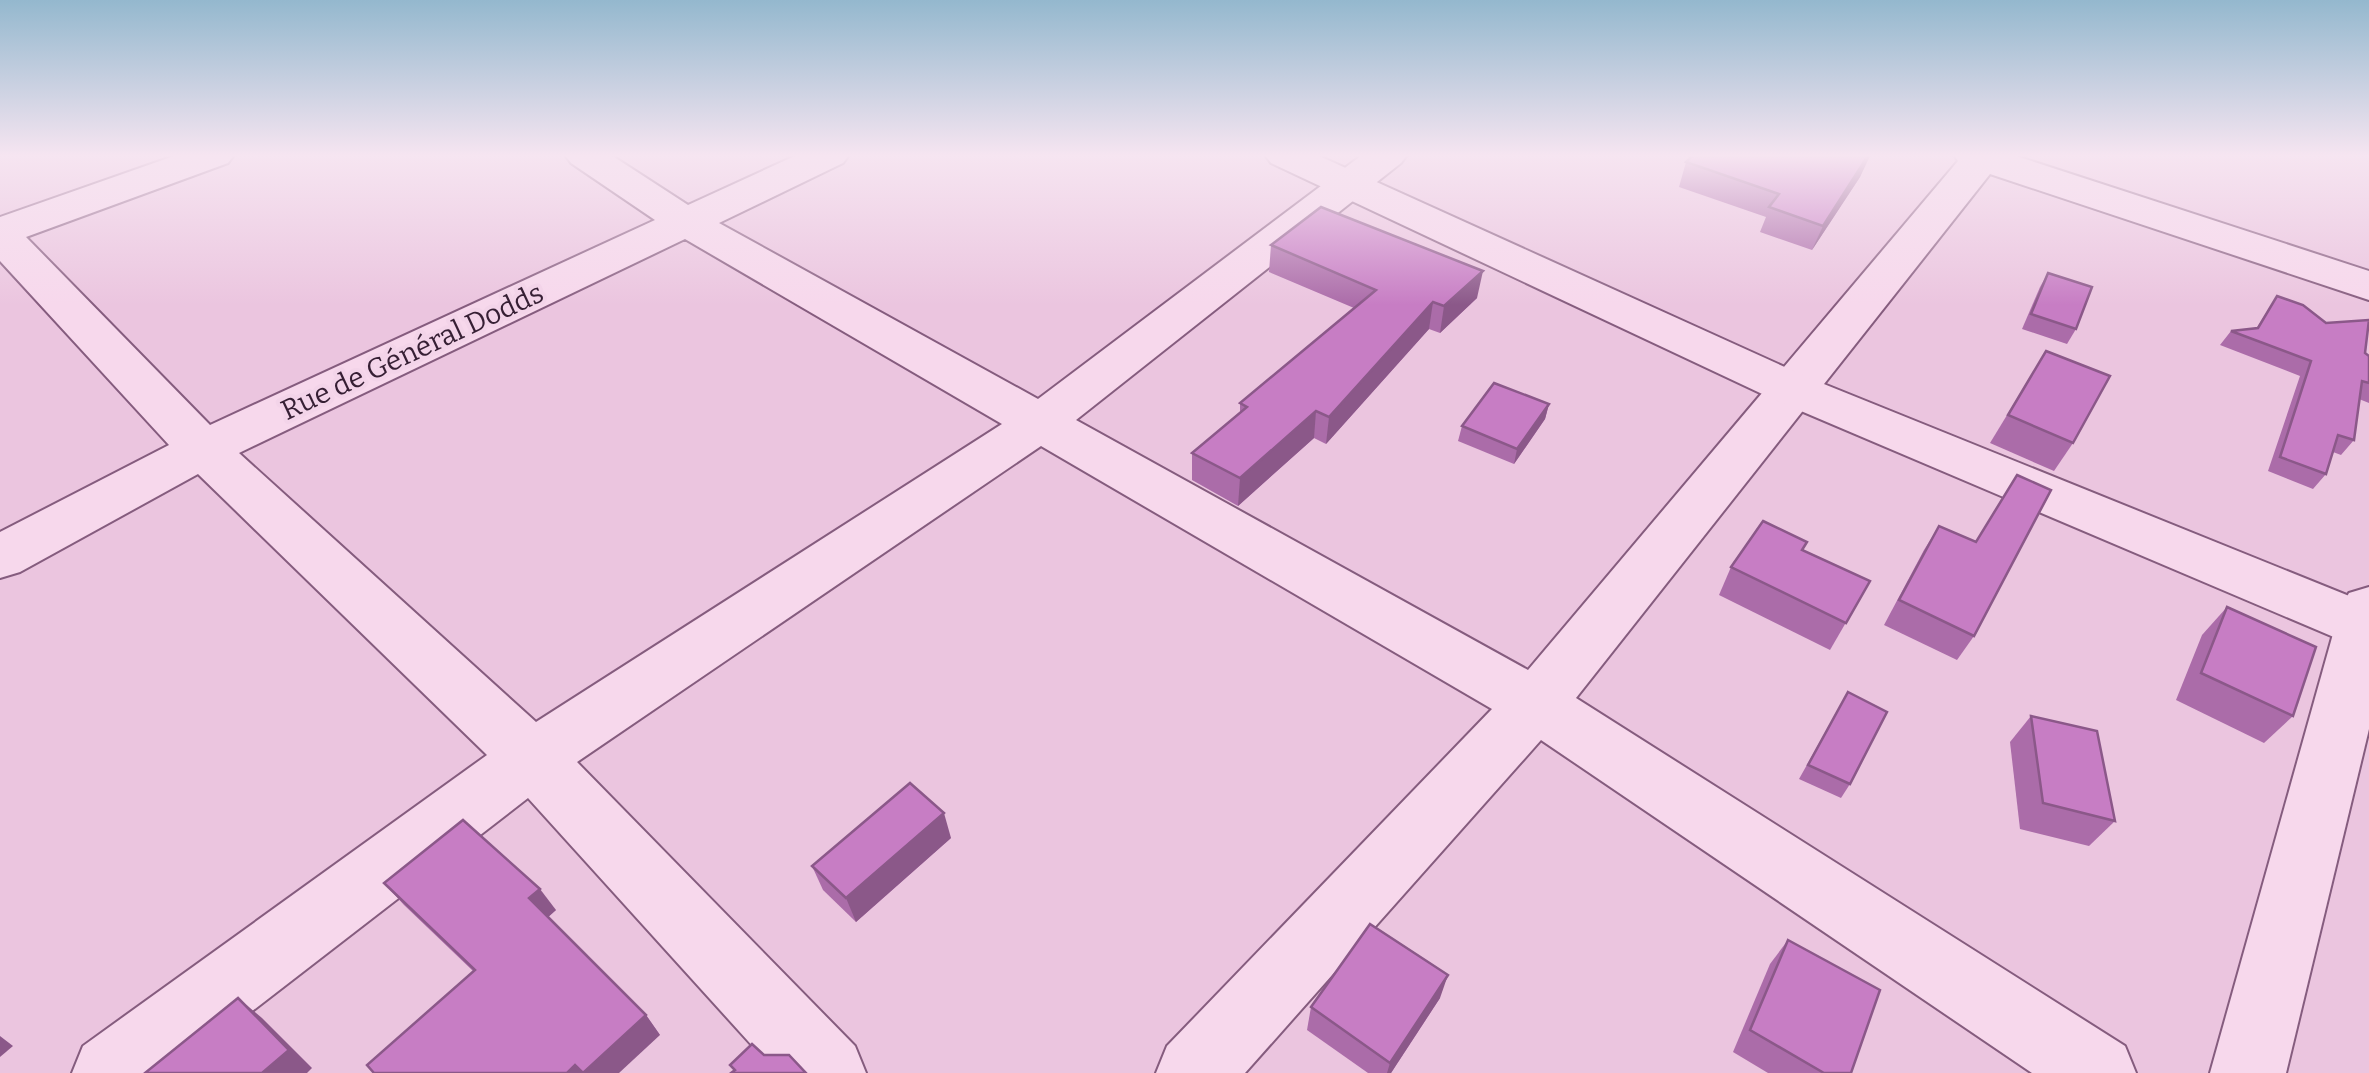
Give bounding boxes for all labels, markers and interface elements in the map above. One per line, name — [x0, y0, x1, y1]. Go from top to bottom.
street label: Rue de Général Dodds — [276, 276, 549, 427]

